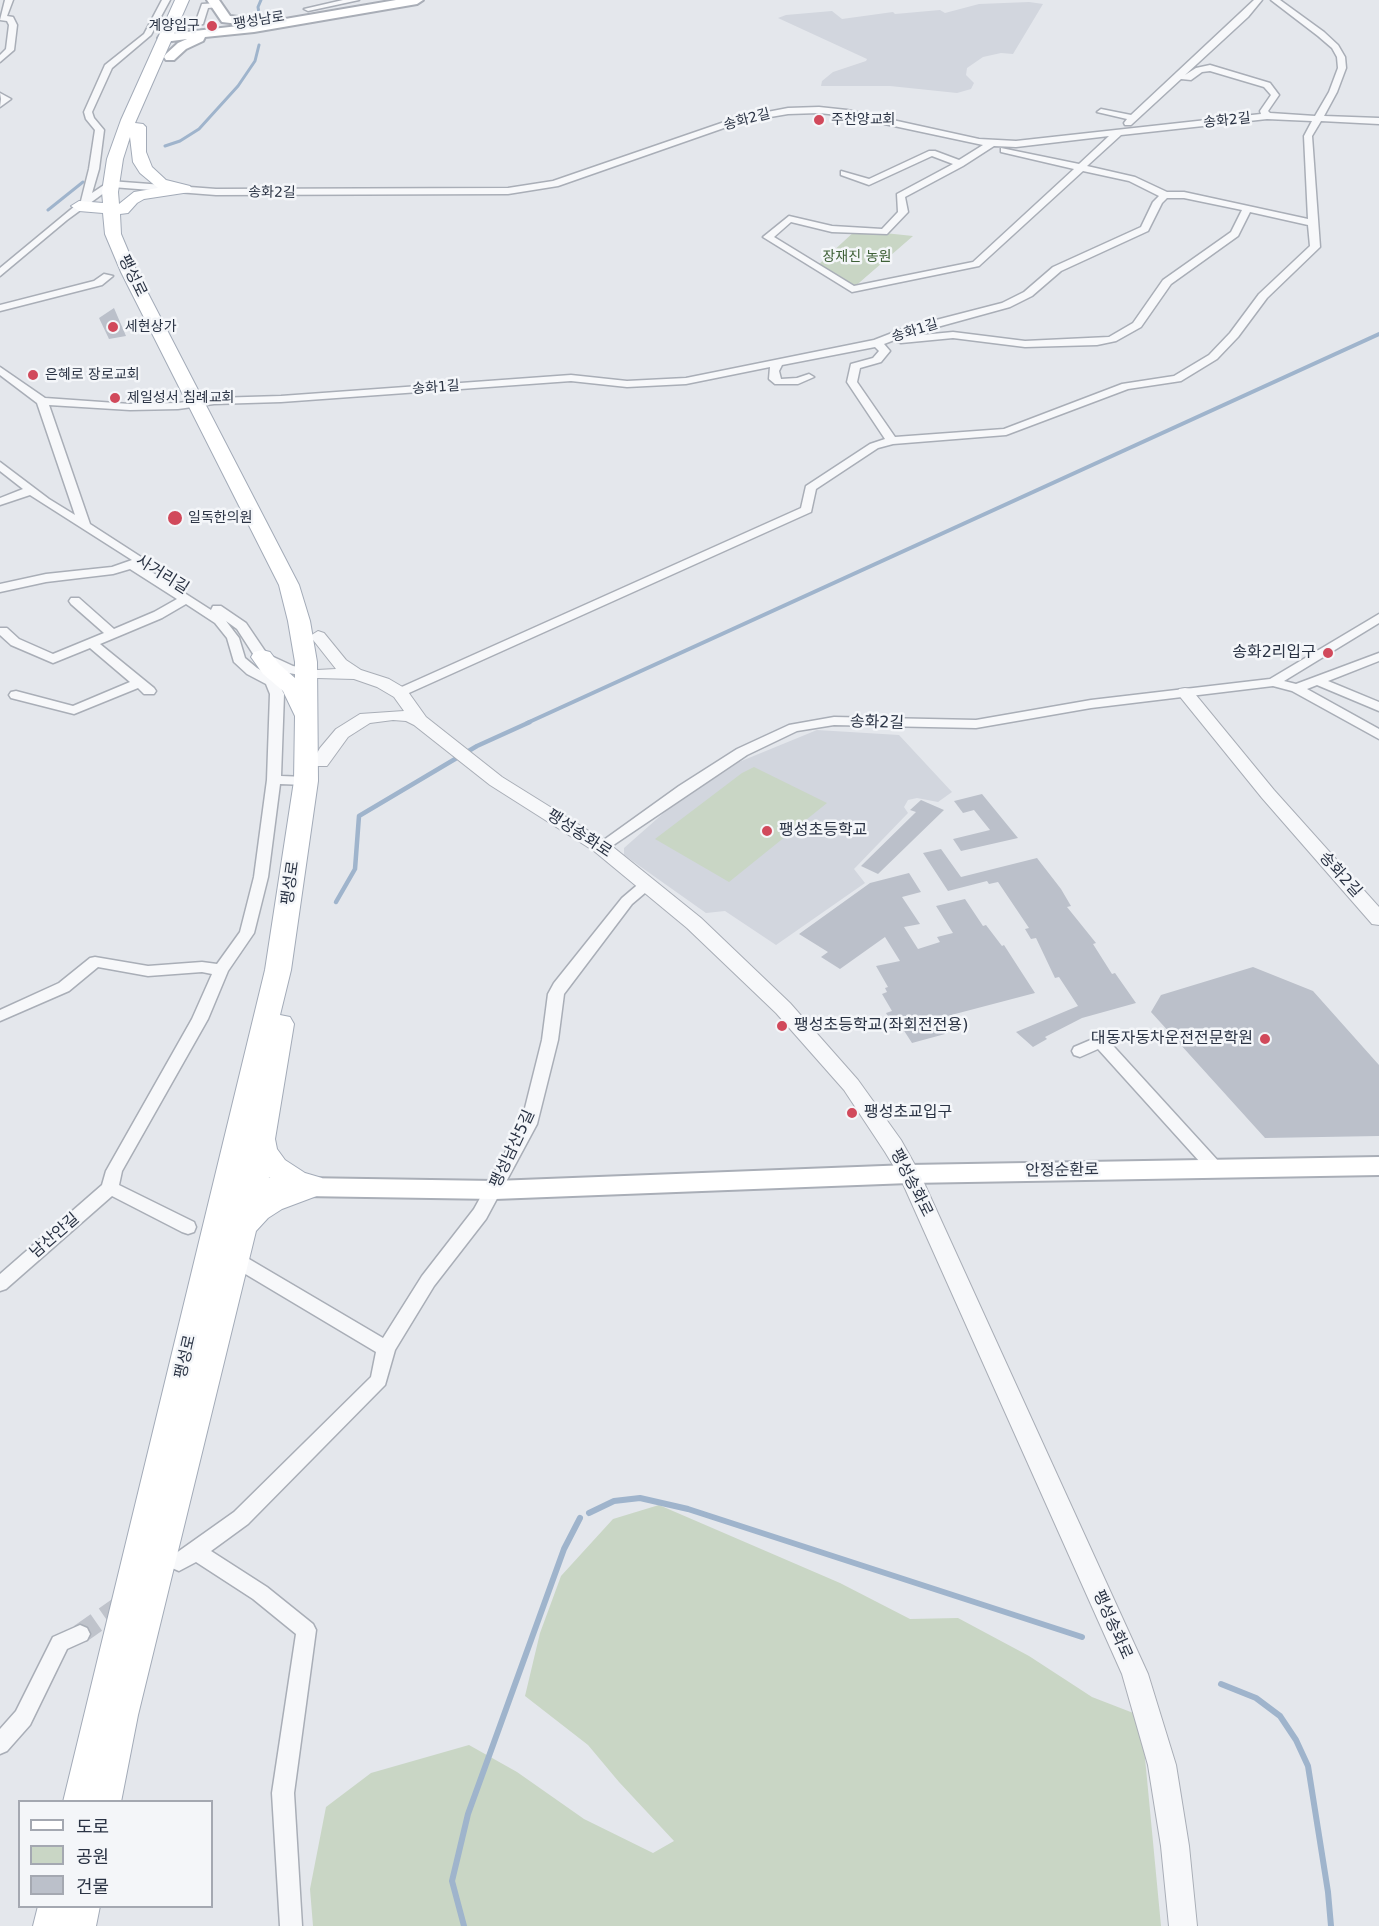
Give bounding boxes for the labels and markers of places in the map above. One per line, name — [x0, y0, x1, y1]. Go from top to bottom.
place label: 계양입구 — [148, 18, 200, 34]
marker: 계양입구 — [205, 19, 219, 33]
place label: 주찬양교회 — [831, 112, 895, 128]
marker: 주찬양교회 — [812, 113, 826, 127]
place label: 세현상가 — [125, 319, 177, 335]
marker: 세현상가 — [106, 320, 120, 334]
place label: 은혜로 장로교회 — [45, 367, 140, 383]
marker: 은혜로 장로교회 — [26, 368, 40, 382]
place label: 제일성서 침례교회 — [127, 390, 234, 406]
marker: 제일성서 침례교회 — [108, 391, 122, 405]
marker: 일독한의원 — [166, 509, 184, 527]
place label: 일독한의원 — [188, 510, 252, 526]
place label: 송화2리입구 — [1232, 643, 1316, 663]
marker: 송화2리입구 — [1321, 646, 1335, 660]
place label: 팽성초등학교 — [779, 821, 867, 841]
marker: 팽성초등학교 — [760, 824, 774, 838]
place label: 팽성초등학교(좌회전전용) — [794, 1016, 968, 1036]
marker: 팽성초등학교(좌회전전용) — [775, 1019, 789, 1033]
place label: 대동자동차운전전문학원 — [1091, 1029, 1253, 1049]
marker: 대동자동차운전전문학원 — [1258, 1032, 1272, 1046]
place label: 팽성초교입구 — [864, 1103, 952, 1123]
marker: 팽성초교입구 — [845, 1106, 859, 1120]

